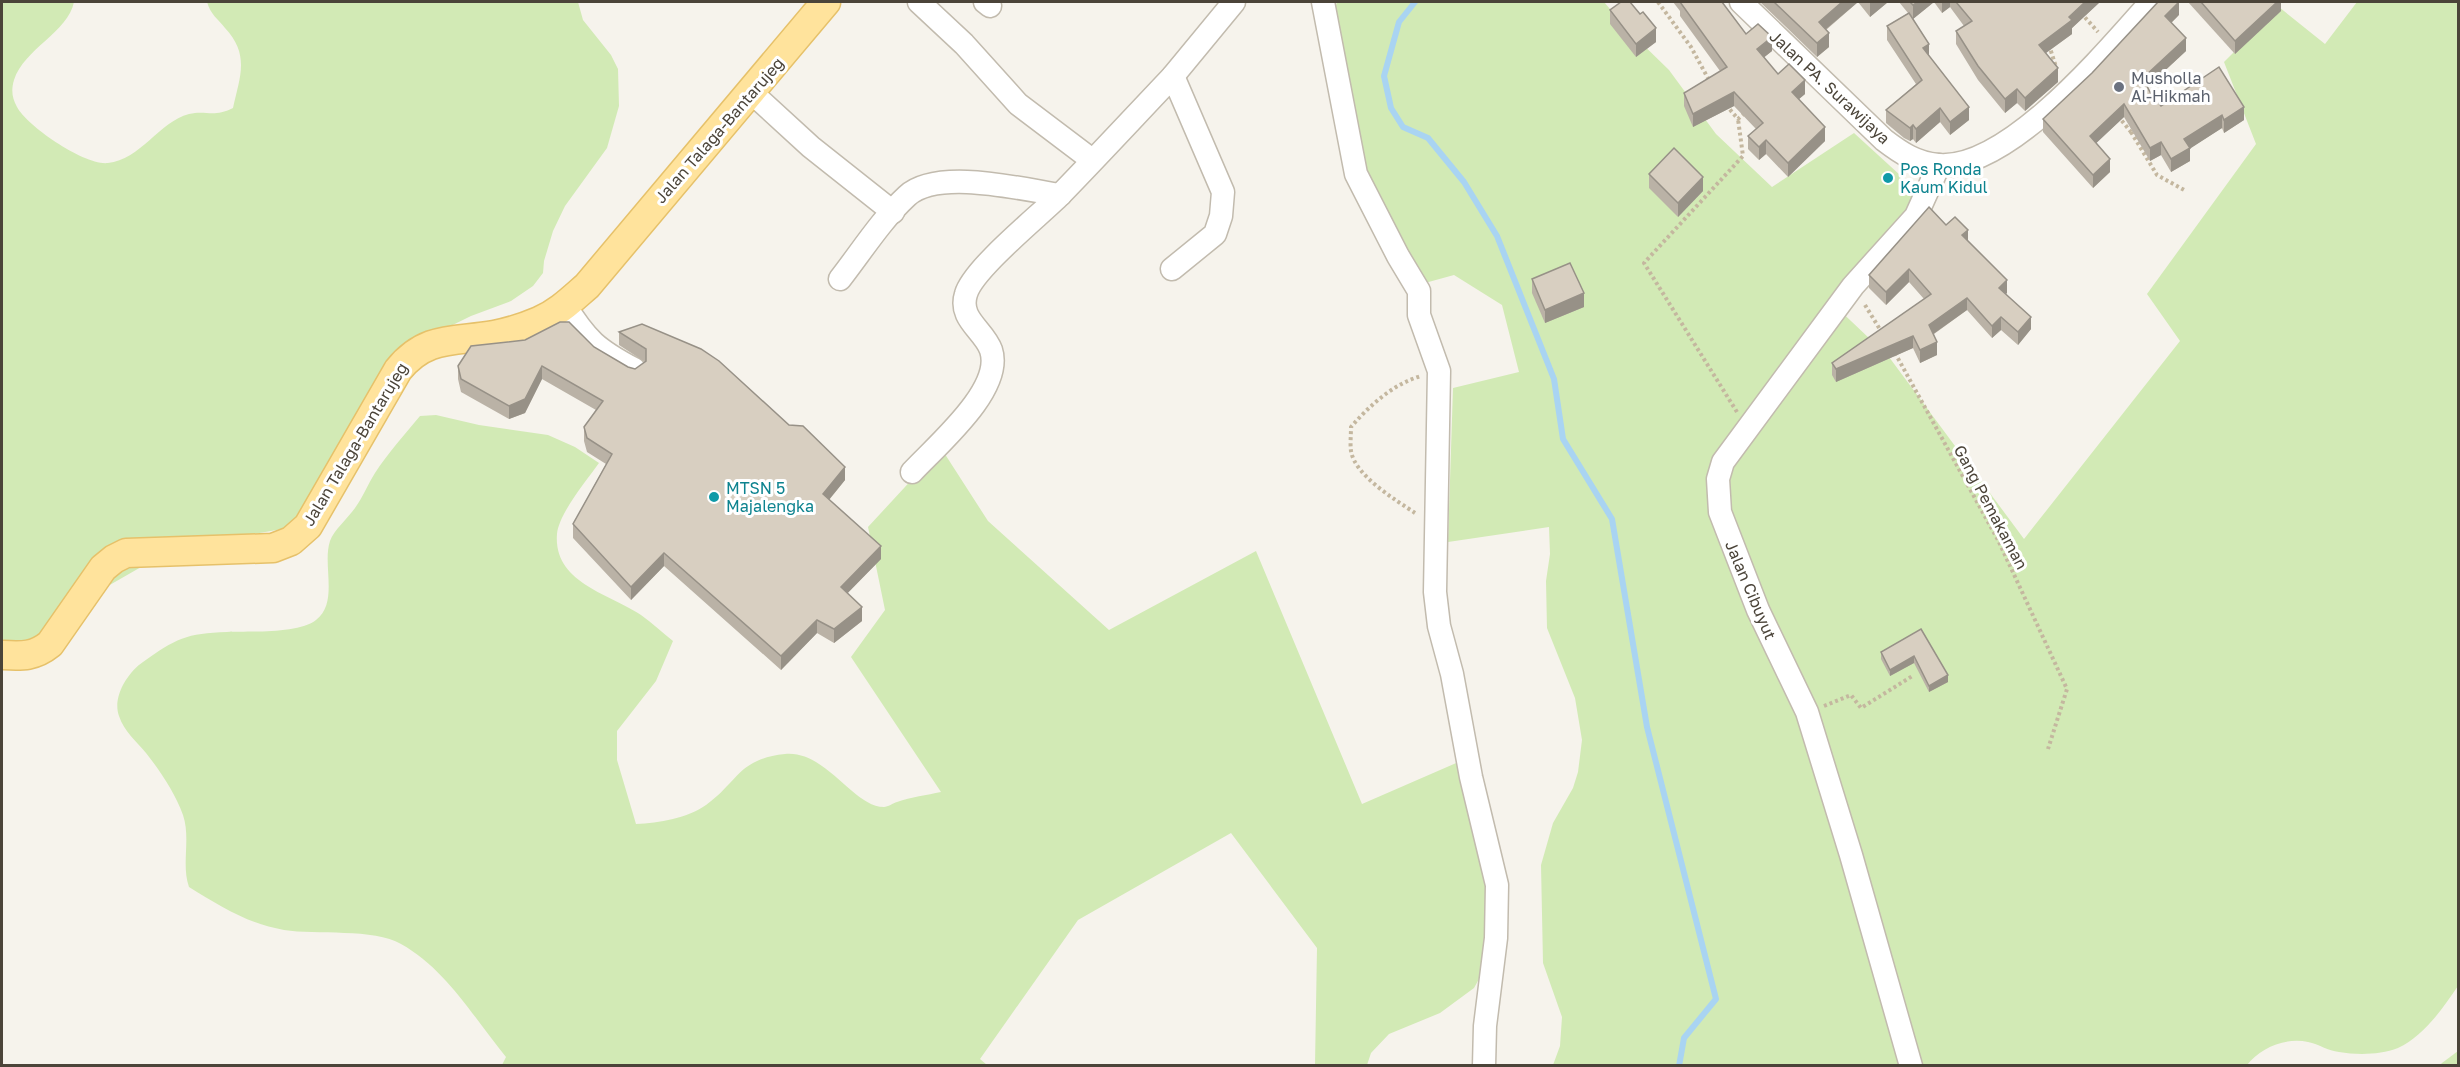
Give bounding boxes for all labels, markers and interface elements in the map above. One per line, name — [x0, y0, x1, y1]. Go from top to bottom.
street label: Jalan PA. Surawijaya — [1766, 26, 1894, 148]
street label: Jalan Talaga-Bantarujeg — [650, 53, 788, 207]
place label: Musholla Al-Hikmah — [2131, 68, 2211, 106]
marker: Musholla Al-Hikmah — [2112, 80, 2126, 94]
place label: Pos Ronda Kaum Kidul — [1900, 159, 1988, 197]
marker: Pos Ronda Kaum Kidul — [1881, 171, 1895, 185]
street label: Jalan Talaga-Bantarujeg — [298, 359, 412, 529]
street label: Gang Pemakaman — [1950, 441, 2032, 573]
place label: MTSN 5 Majalengka — [726, 478, 814, 516]
marker: MTSN 5 Majalengka — [707, 490, 721, 504]
street label: Jalan Cibuyut — [1721, 537, 1781, 643]

